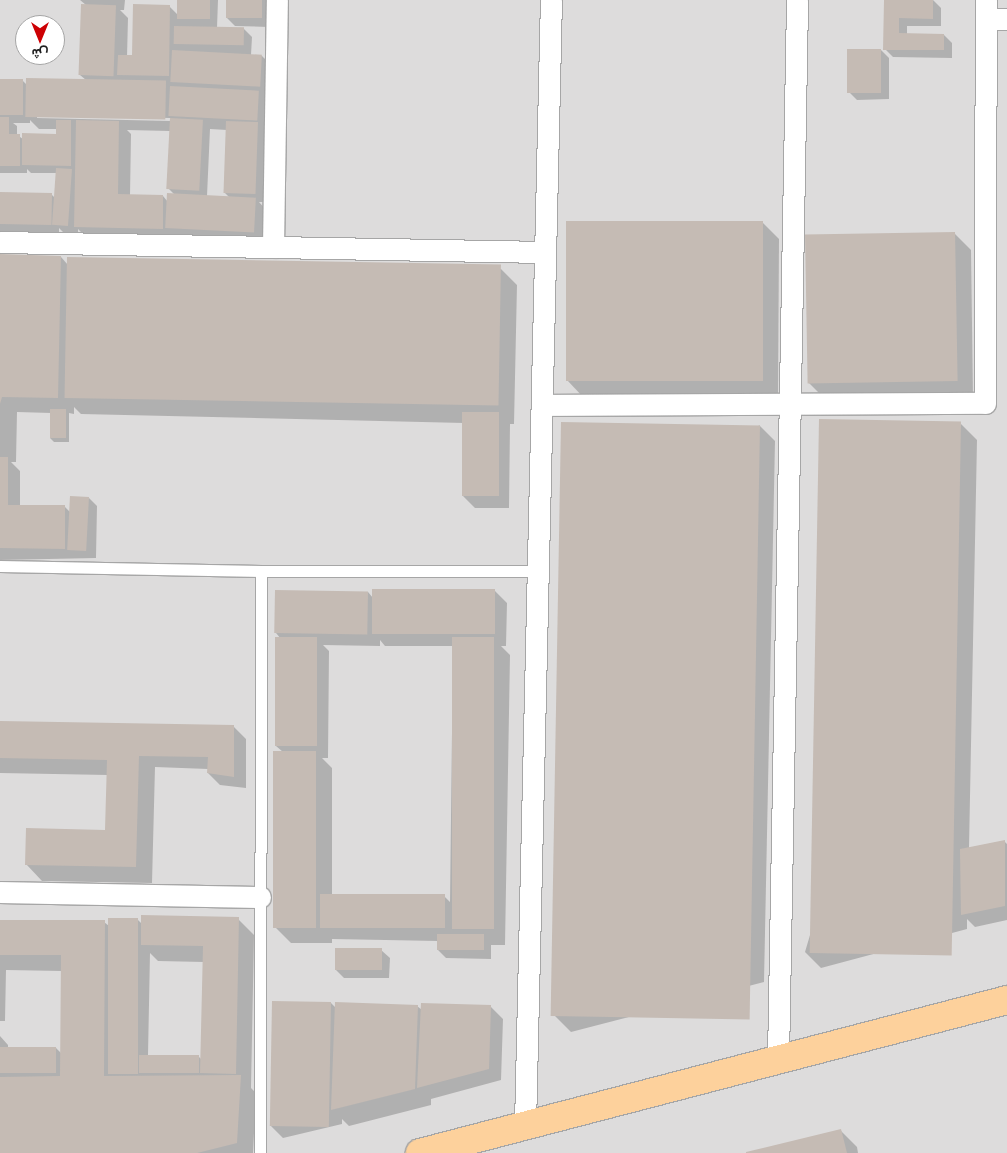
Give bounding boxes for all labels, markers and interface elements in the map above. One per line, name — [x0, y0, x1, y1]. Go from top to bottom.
north arrow — [15, 15, 65, 65]
text: ش — [32, 45, 48, 64]

